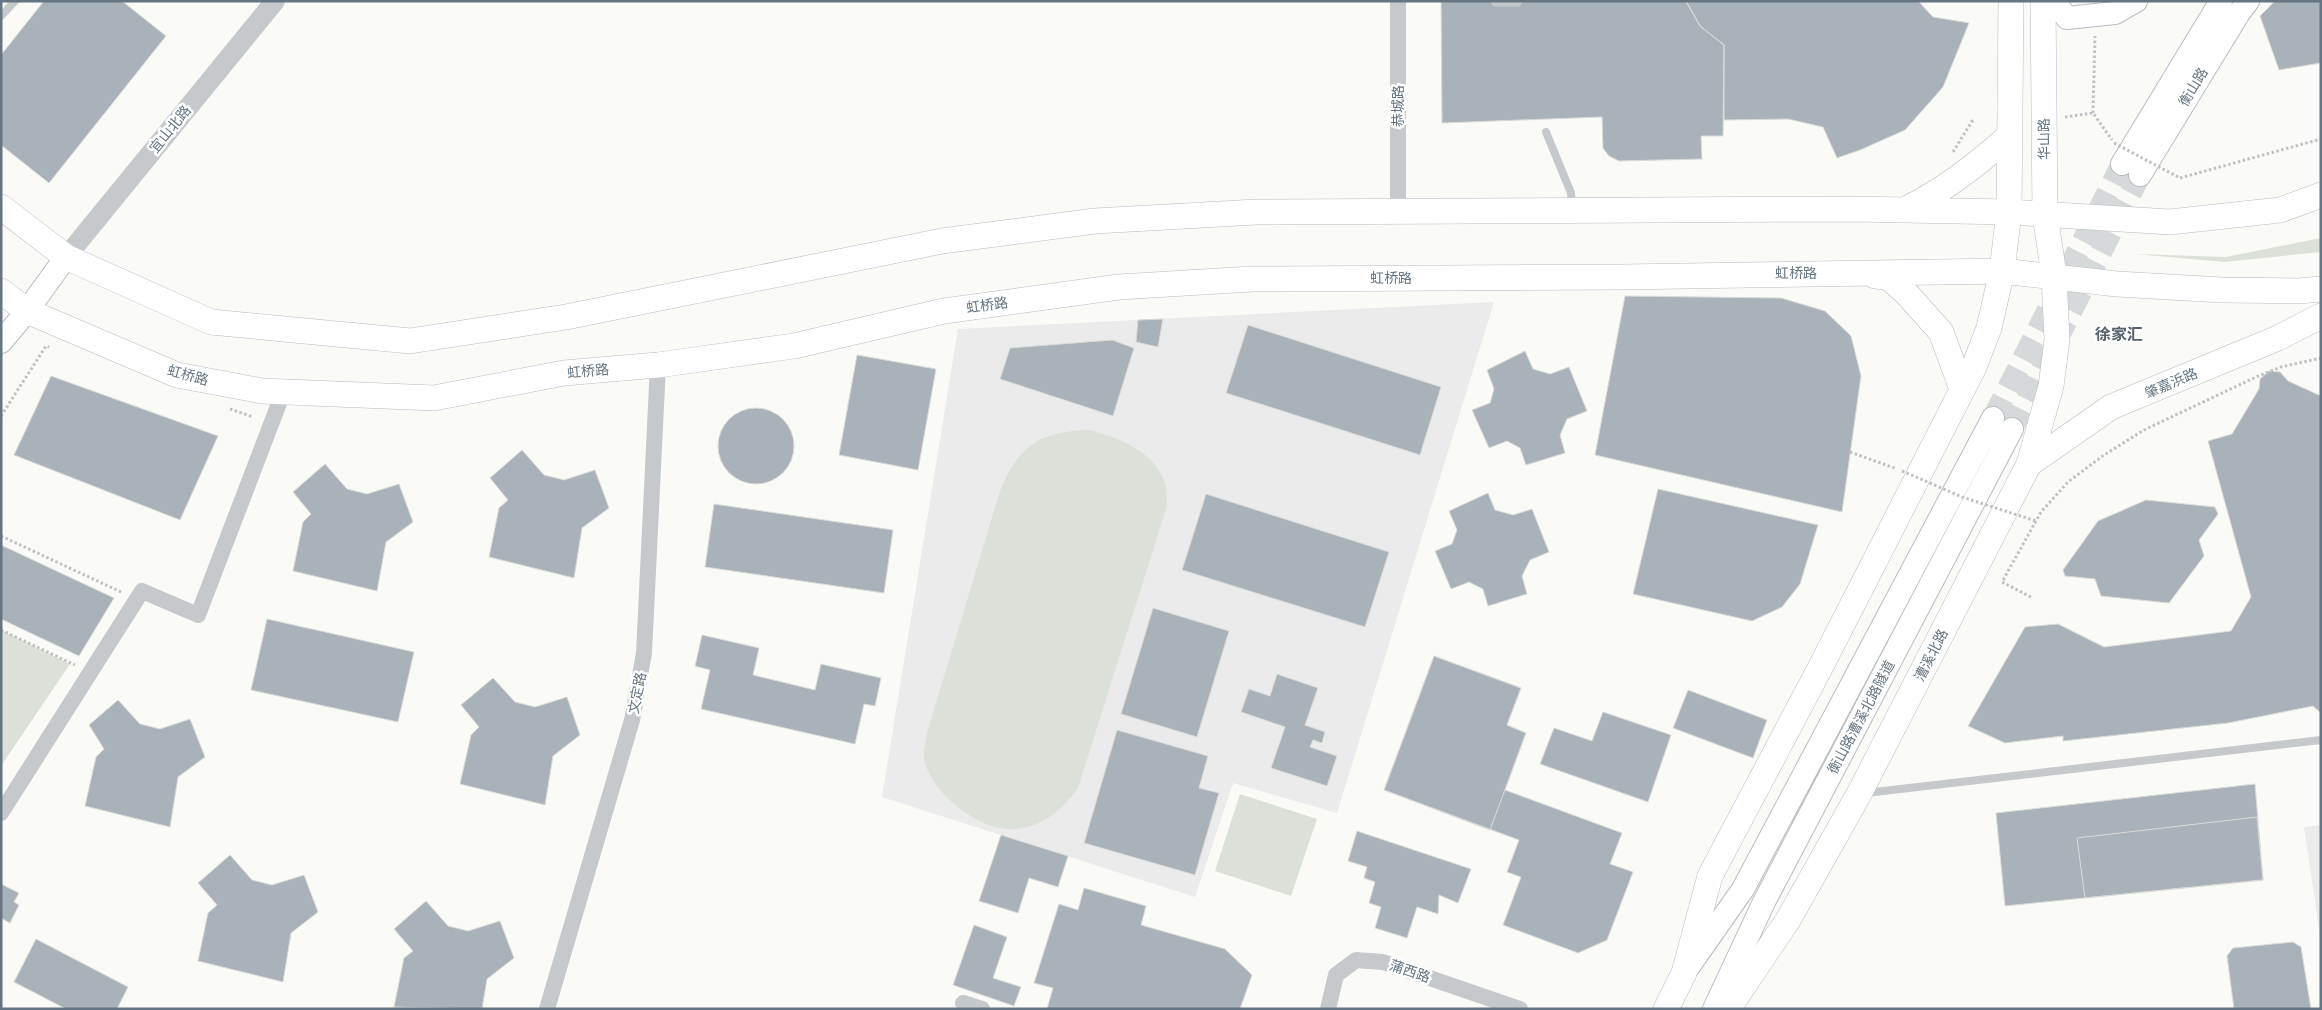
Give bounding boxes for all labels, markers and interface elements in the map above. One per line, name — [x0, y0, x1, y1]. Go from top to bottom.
street label: 衡山路 — [2175, 65, 2211, 109]
street label: 恭城路 — [1390, 85, 1406, 127]
street label: 宜山北路 — [146, 102, 194, 156]
street label: 华山路 — [2036, 118, 2052, 160]
street label: 虹桥路 — [1775, 265, 1817, 281]
street label: 虹桥路 — [1370, 270, 1412, 286]
street label: 虹桥路 — [965, 294, 1009, 316]
district label: 徐家汇 — [2095, 326, 2143, 343]
street label: 虹桥路 — [566, 361, 610, 381]
street label: 虹桥路 — [166, 362, 210, 388]
street label: 肇嘉浜路 — [2142, 365, 2200, 401]
street label: 漕溪北路 — [1911, 626, 1951, 684]
street label: 衡山路漕溪北路隧道 — [1824, 658, 1898, 776]
street label: 文定路 — [625, 671, 649, 715]
street label: 蒲西路 — [1388, 957, 1432, 985]

